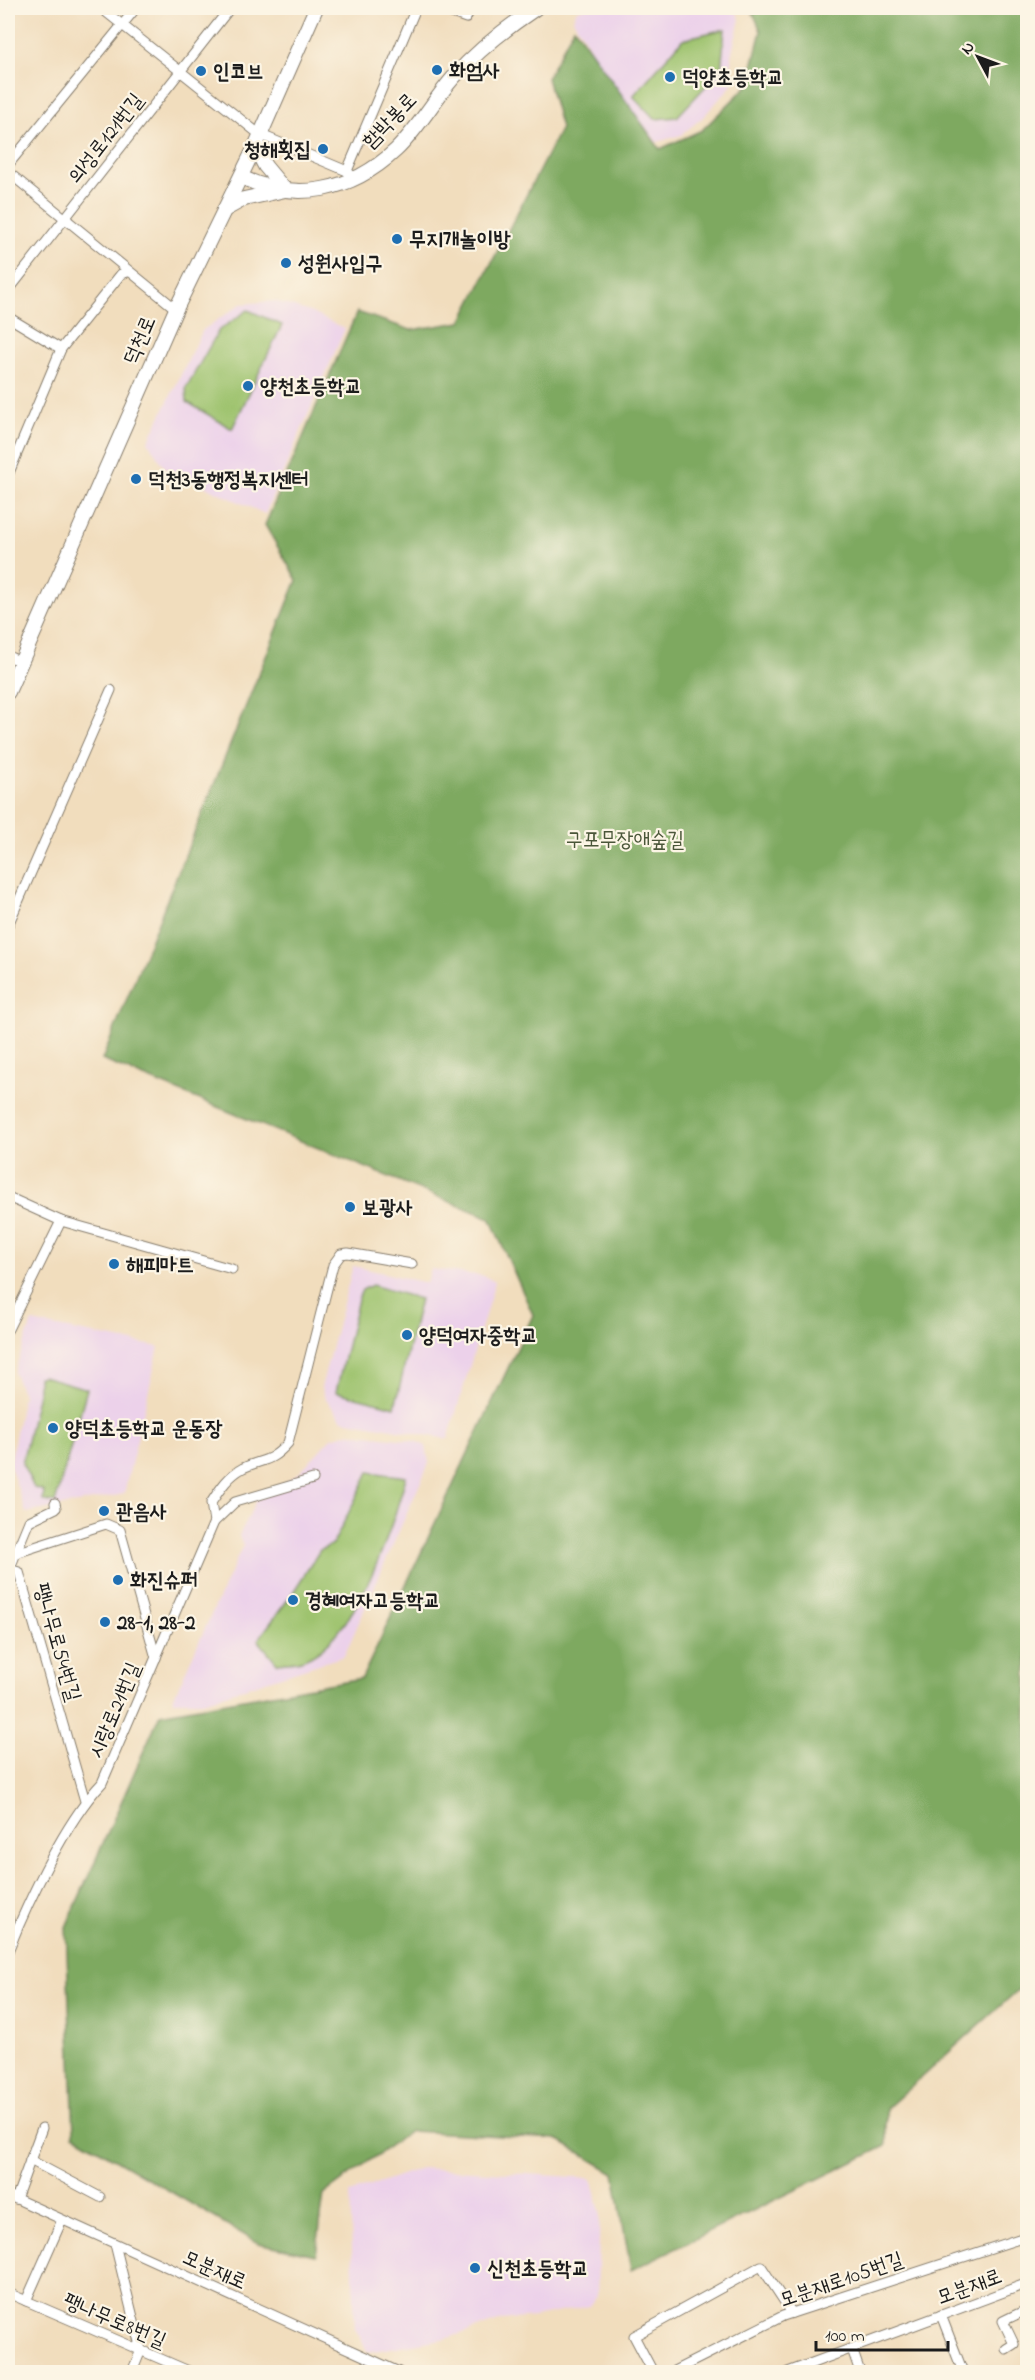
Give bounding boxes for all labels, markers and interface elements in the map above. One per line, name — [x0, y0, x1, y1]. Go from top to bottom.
north arrow — [948, 27, 1008, 87]
text: N — [956, 36, 981, 60]
place label: 화엄사 — [449, 57, 500, 87]
place label: 인코브 — [213, 58, 264, 88]
marker: 화엄사 — [430, 63, 444, 77]
marker: 인코브 — [194, 64, 208, 78]
place label: 덕양초등학교 — [682, 64, 783, 94]
marker: 덕양초등학교 — [663, 70, 677, 84]
street label: 의성로121번길 — [61, 87, 152, 191]
street label: 함박봉로 — [356, 87, 425, 156]
place label: 청해횟집 — [243, 136, 311, 166]
marker: 청해횟집 — [316, 142, 330, 156]
place label: 무지개놀이방 — [409, 226, 511, 256]
marker: 무지개놀이방 — [390, 232, 404, 246]
place label: 성원사입구 — [298, 250, 383, 280]
marker: 성원사입구 — [279, 256, 293, 270]
street label: 덕천로 — [117, 312, 165, 370]
place label: 양천초등학교 — [260, 373, 361, 403]
marker: 양천초등학교 — [241, 379, 255, 393]
place label: 덕천3동행정복지센터 — [148, 466, 309, 496]
marker: 덕천3동행정복지센터 — [129, 472, 143, 486]
park label: 구포무장애숲길 — [566, 826, 684, 856]
place label: 보광사 — [362, 1194, 413, 1224]
marker: 보광사 — [343, 1200, 357, 1214]
place label: 해피마트 — [125, 1251, 194, 1281]
marker: 해피마트 — [107, 1257, 121, 1271]
place label: 양덕여자중학교 — [419, 1322, 537, 1352]
marker: 양덕여자중학교 — [400, 1328, 414, 1342]
place label: 양덕초등학교 운동장 — [65, 1415, 222, 1445]
marker: 양덕초등학교 운동장 — [46, 1421, 60, 1435]
place label: 관음사 — [116, 1498, 167, 1528]
marker: 관음사 — [97, 1504, 111, 1518]
place label: 화진슈퍼 — [130, 1567, 198, 1597]
marker: 화진슈퍼 — [111, 1573, 125, 1587]
street label: 팽나무로54번길 — [25, 1580, 87, 1705]
place label: 경혜여자고등학교 — [305, 1587, 440, 1617]
marker: 경혜여자고등학교 — [286, 1593, 300, 1607]
place label: 28-1, 28-2 — [116, 1609, 196, 1639]
marker: 28-1, 28-2 — [98, 1615, 112, 1629]
street label: 시랑로21번길 — [82, 1658, 150, 1763]
street label: 모분재로 — [177, 2243, 251, 2298]
street label: 모분재로105번길 — [776, 2246, 908, 2316]
place label: 신천초등학교 — [487, 2255, 588, 2285]
marker: 신천초등학교 — [468, 2261, 482, 2275]
street label: 모분재로 — [933, 2262, 1007, 2314]
street label: 팽나무로8번길 — [58, 2287, 170, 2357]
scale bar — [816, 2314, 948, 2352]
text: 100 m — [825, 2324, 865, 2350]

